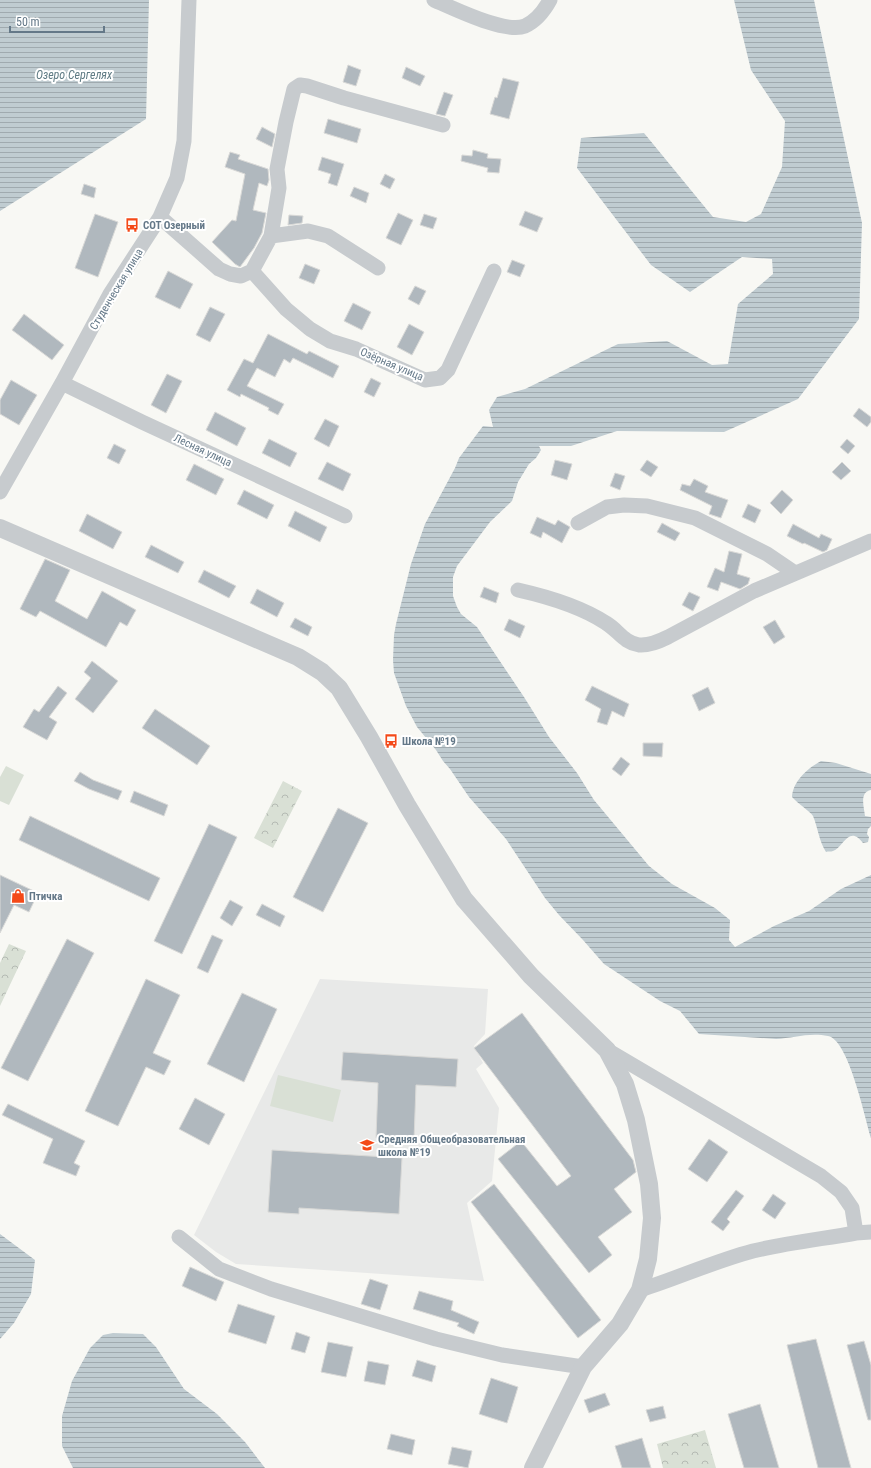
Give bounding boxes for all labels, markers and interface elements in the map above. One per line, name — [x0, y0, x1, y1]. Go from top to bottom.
scale bar — [10, 8, 104, 34]
text: 50 m — [16, 15, 40, 29]
water label: Озеро Сергелях — [36, 68, 113, 82]
bus stop icon: СОТ Озерный — [124, 217, 140, 233]
place label: СОТ Озерный — [143, 219, 205, 232]
street label: Студенческая улица — [87, 246, 146, 332]
street label: Озёрная улица — [358, 345, 425, 384]
street label: Лесная улица — [172, 431, 234, 470]
bus stop icon: Школа №19 — [383, 733, 399, 749]
place label: Школа №19 — [402, 735, 456, 748]
shop icon: Птичка — [10, 888, 26, 904]
place label: Птичка — [29, 890, 62, 903]
place label: Средняя Общеобразовательная школа №19 — [378, 1133, 525, 1159]
school or university icon: Средняя Общеобразовательная школа №19 — [359, 1137, 375, 1153]

